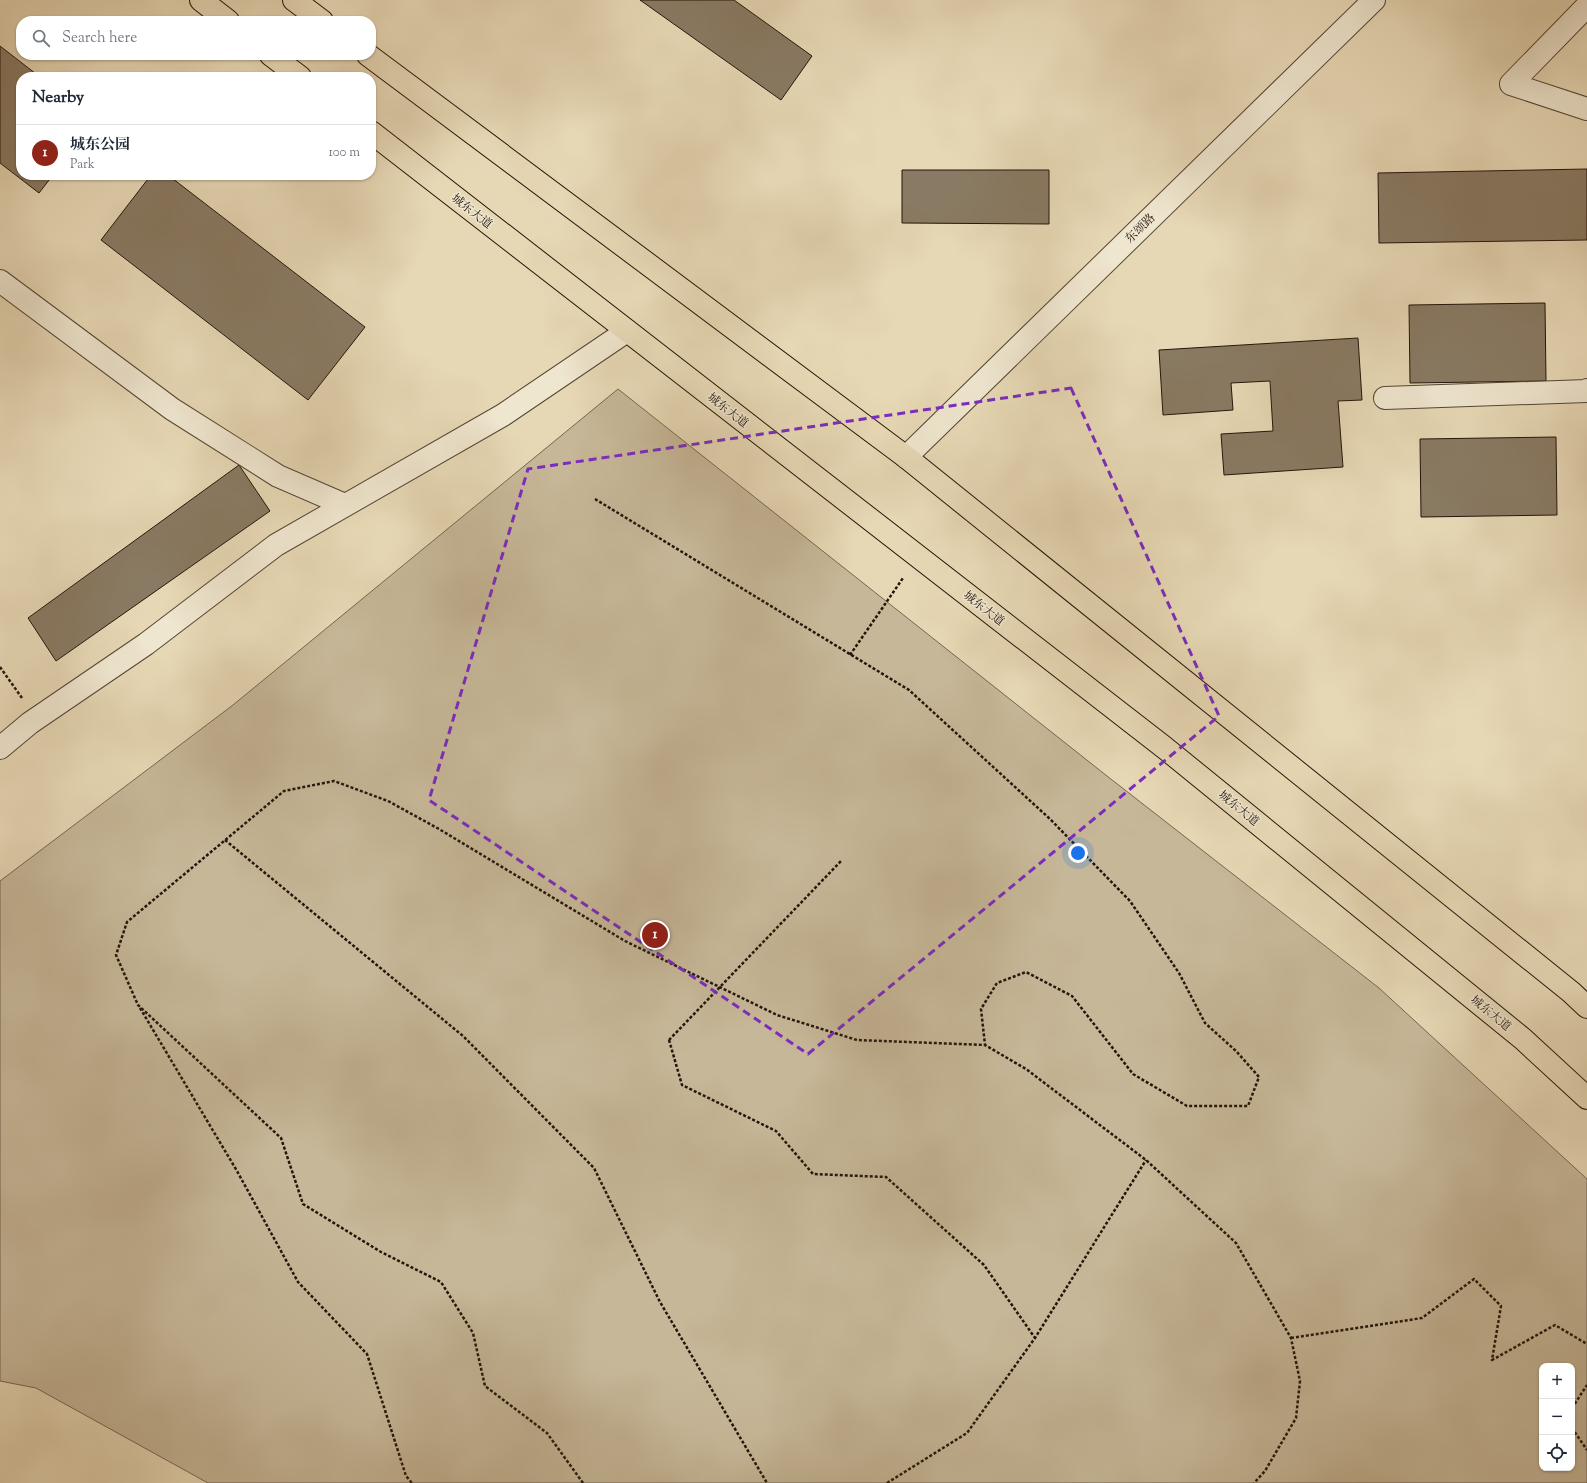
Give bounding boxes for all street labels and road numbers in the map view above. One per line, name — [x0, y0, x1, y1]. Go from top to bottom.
street label: 城东大道 — [447, 190, 496, 234]
street label: 东颂路 — [1121, 210, 1160, 248]
street label: 城东大道 — [703, 389, 752, 433]
street label: 城东大道 — [959, 587, 1008, 631]
street label: 城东大道 — [1214, 787, 1263, 831]
street label: 城东大道 — [1466, 992, 1515, 1036]

